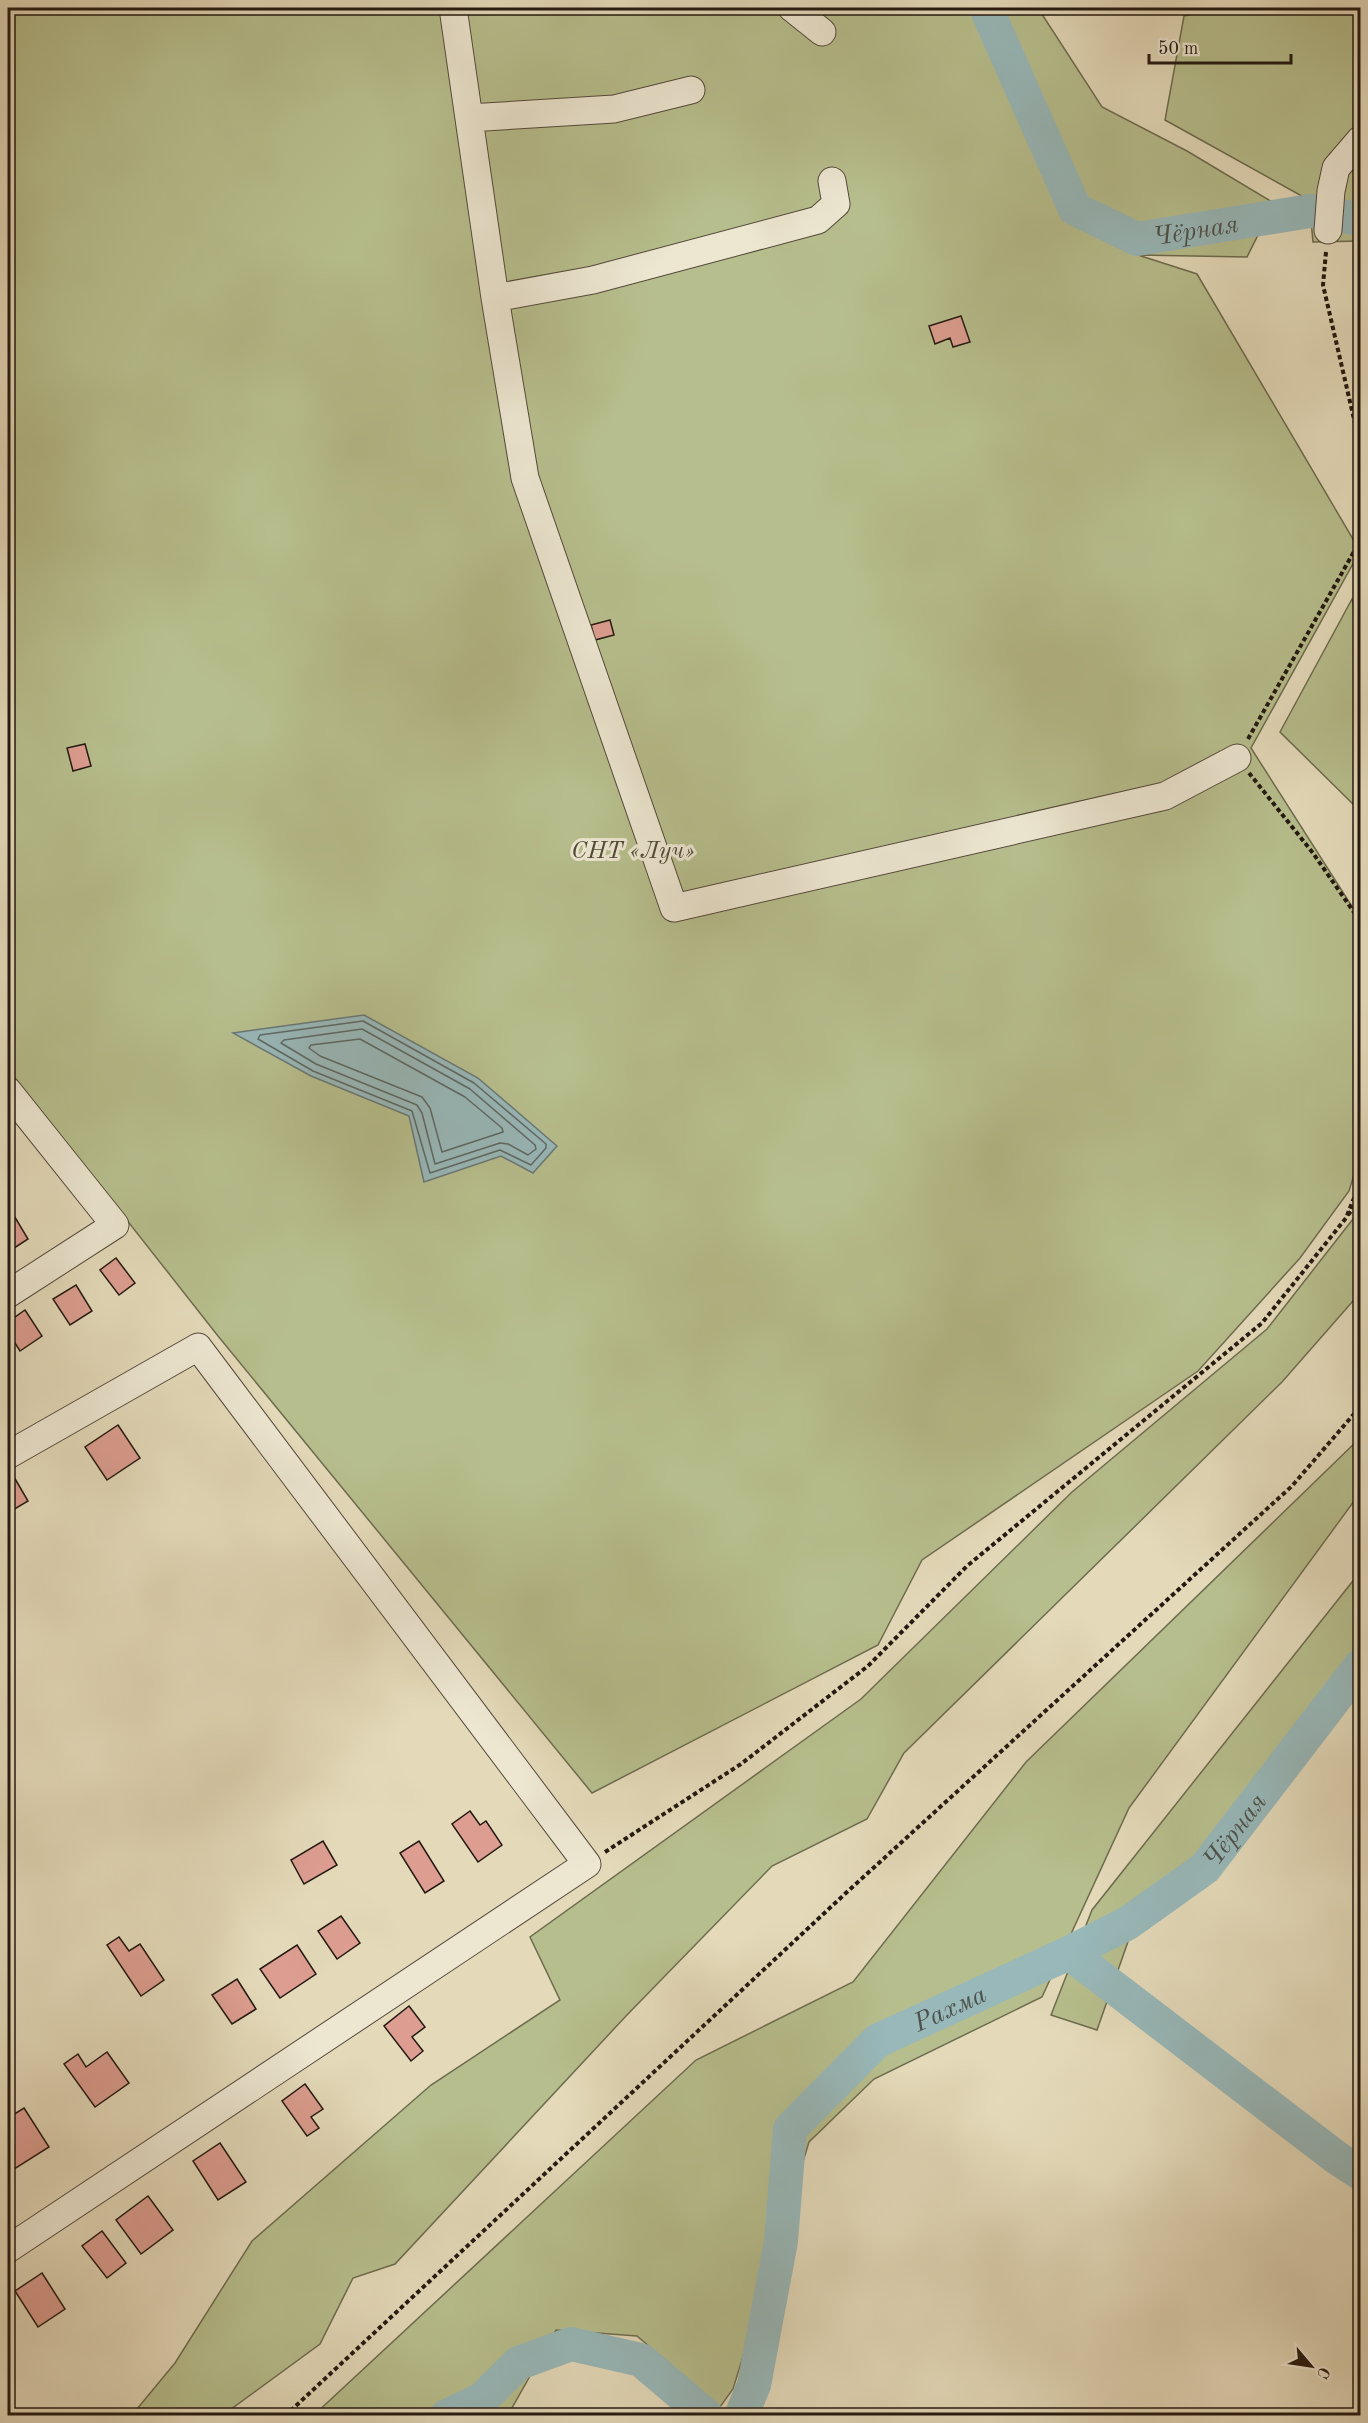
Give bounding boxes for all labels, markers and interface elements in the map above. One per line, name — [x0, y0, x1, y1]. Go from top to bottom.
scale bar — [1149, 27, 1292, 65]
text: 50 m — [1158, 40, 1198, 58]
water label: Чёрная — [1151, 212, 1241, 251]
park label: СНТ «Луч» — [571, 840, 695, 864]
water label: Чёрная — [1199, 1789, 1272, 1873]
water label: Рахма — [909, 1982, 991, 2038]
north arrow — [1281, 2336, 1341, 2396]
text: С — [1313, 2364, 1332, 2381]

